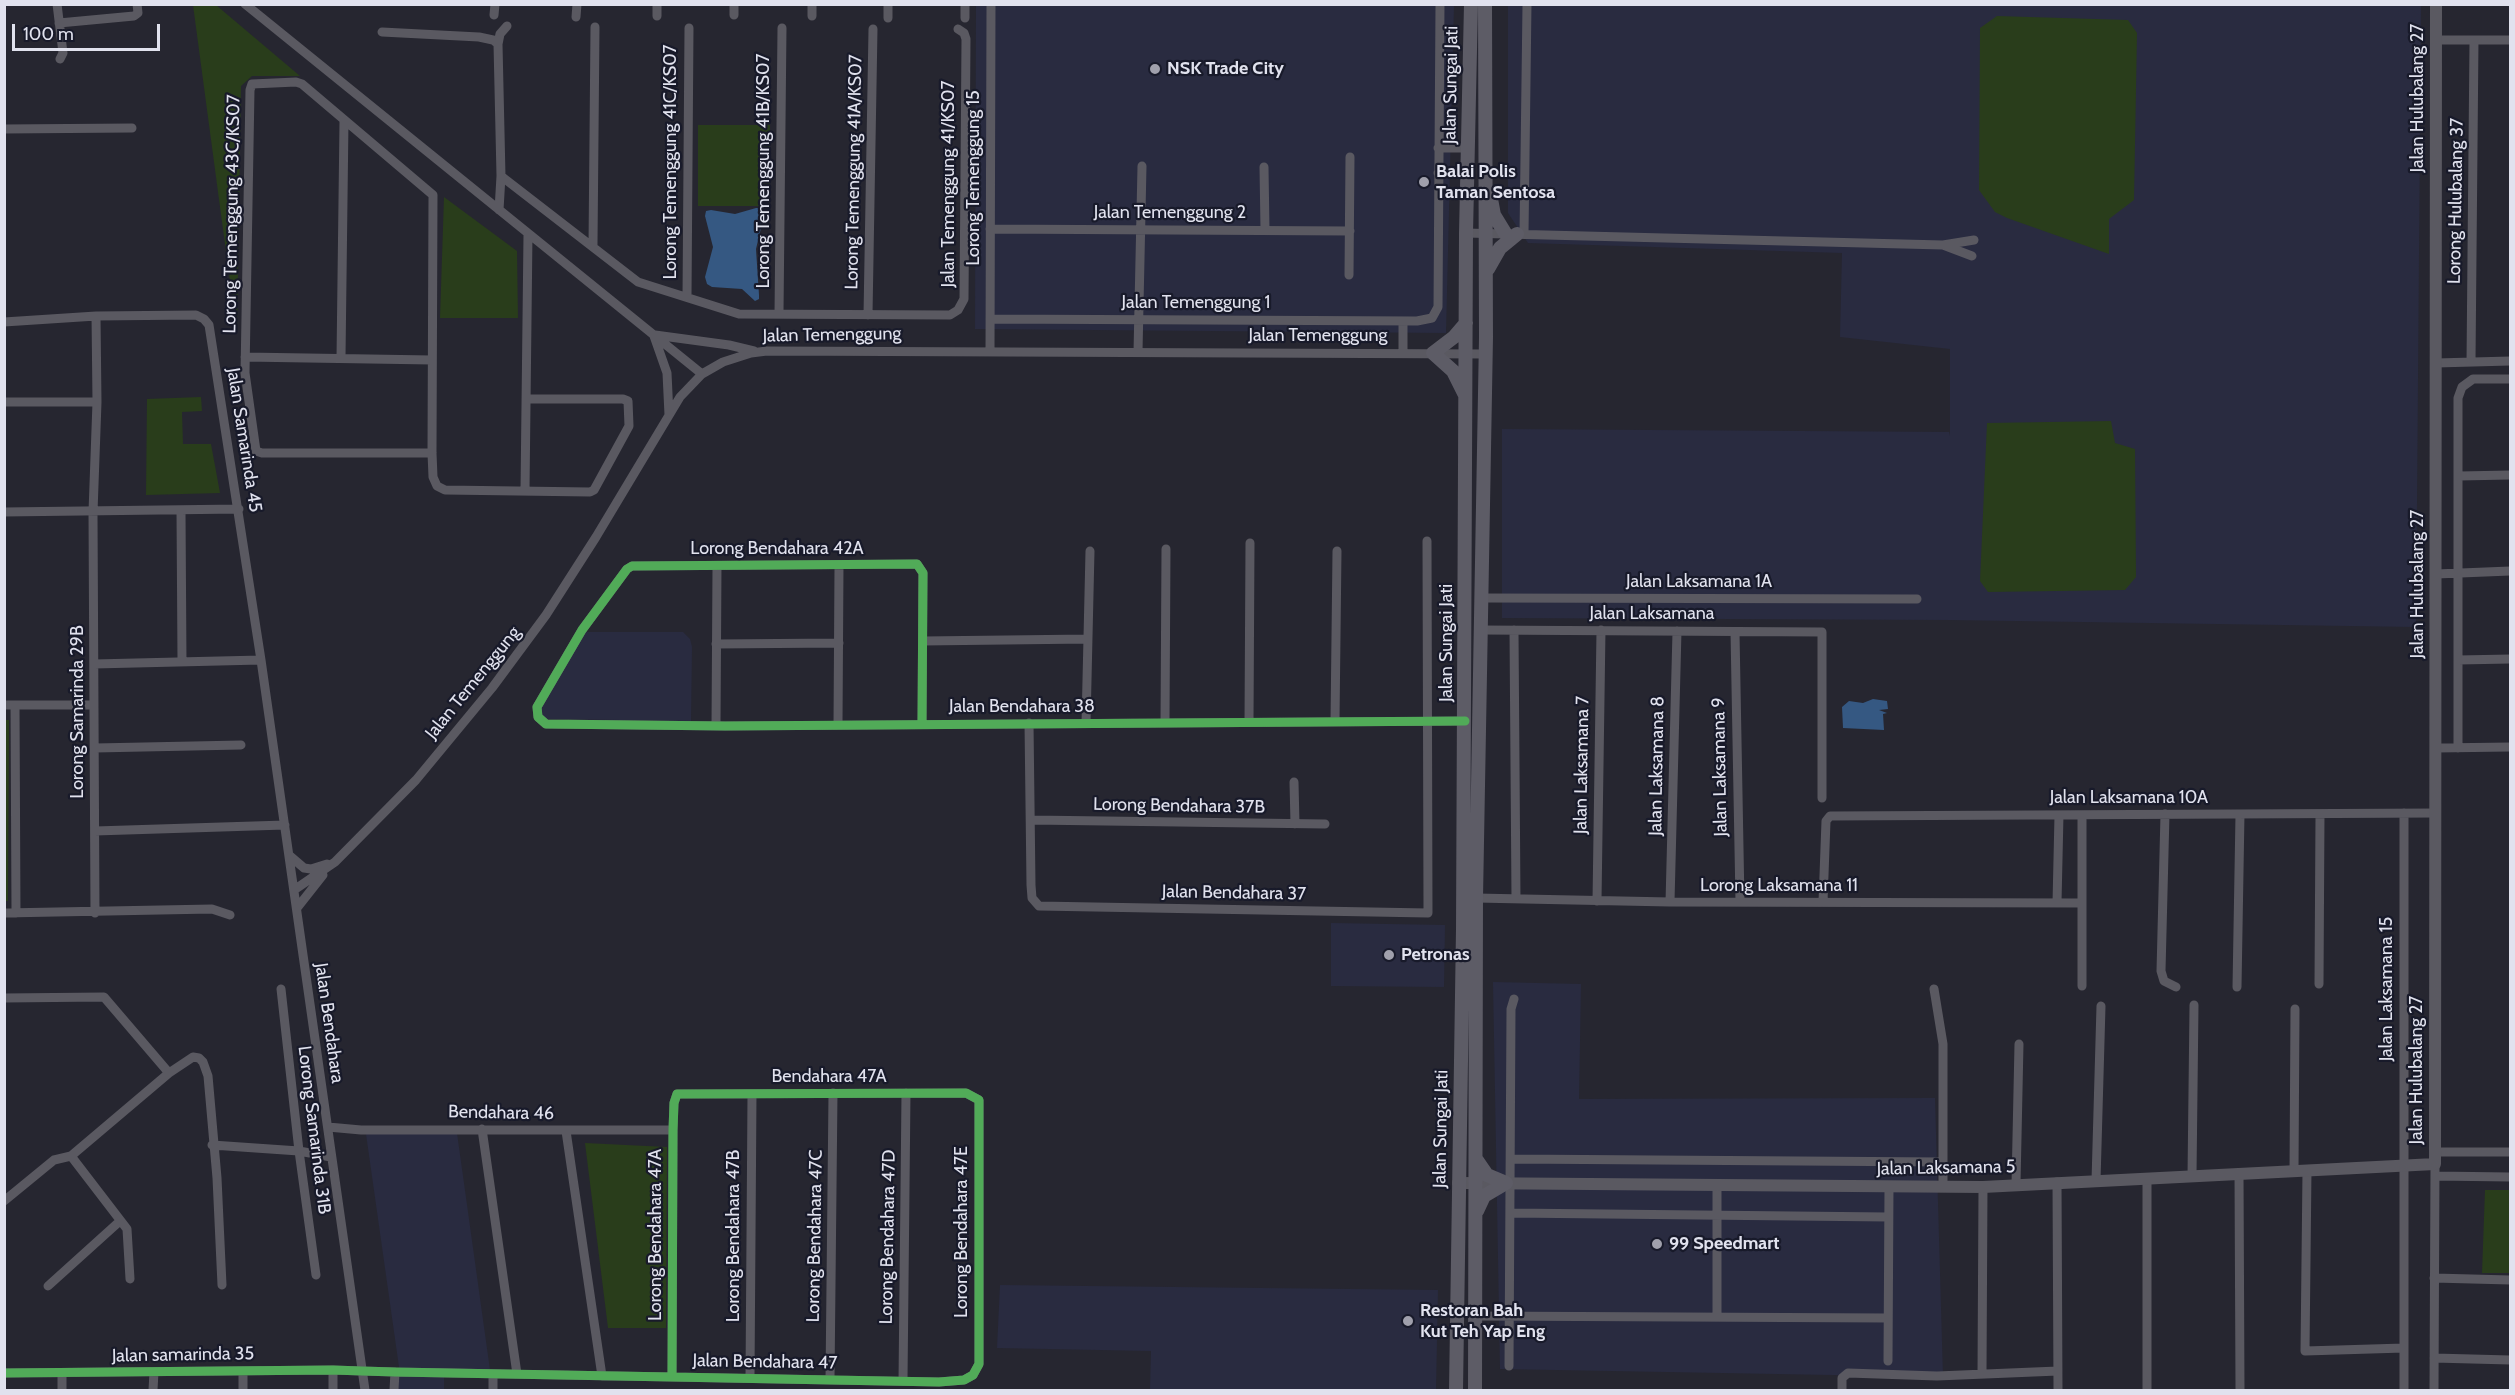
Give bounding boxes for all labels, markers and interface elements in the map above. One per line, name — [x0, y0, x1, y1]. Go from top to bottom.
scale bar — [15, 12, 164, 50]
text: 100 m — [23, 23, 74, 45]
street label: Jalan Hulubalang 27 — [2407, 24, 2429, 172]
street label: Jalan Sungai Jati — [1439, 26, 1463, 144]
street label: Lorong Temenggung 41C/KS07 — [660, 44, 682, 280]
street label: Lorong Temenggung 41B/KS07 — [753, 54, 775, 288]
street label: Lorong Temenggung 41A/KS07 — [841, 54, 867, 290]
place label: NSK Trade City — [1167, 58, 1284, 80]
marker: NSK Trade City — [1148, 62, 1162, 76]
street label: Jalan Temenggung 41/KS07 — [938, 80, 960, 288]
street label: Lorong Temenggung 15 — [963, 90, 985, 266]
street label: Lorong Temenggung 43C/KS07 — [219, 94, 245, 334]
street label: Lorong Hulubalang 37 — [2444, 118, 2468, 284]
place label: Balai Polis Taman Sentosa — [1436, 161, 1555, 204]
marker: Balai Polis Taman Sentosa — [1417, 175, 1431, 189]
street label: Jalan Temenggung 2 — [1094, 202, 1246, 224]
street label: Jalan Temenggung 1 — [1122, 292, 1270, 314]
street label: Jalan Temenggung — [762, 323, 902, 347]
street label: Jalan Temenggung — [1249, 325, 1387, 347]
street label: Jalan Samarinda 45 — [222, 366, 266, 514]
street label: Jalan Hulubalang 27 — [2407, 510, 2429, 658]
street label: Lorong Bendahara 42A — [690, 538, 864, 560]
street label: Jalan Laksamana 1A — [1626, 571, 1772, 593]
street label: Jalan Sungai Jati — [1436, 584, 1458, 702]
street label: Jalan Laksamana — [1590, 603, 1714, 625]
street label: Jalan Temenggung — [421, 622, 525, 744]
street label: Lorong Samarinda 29B — [67, 625, 89, 799]
street label: Jalan Bendahara 38 — [949, 696, 1095, 718]
street label: Jalan Laksamana 7 — [1570, 696, 1594, 834]
street label: Jalan Laksamana 8 — [1645, 696, 1669, 836]
street label: Jalan Laksamana 9 — [1708, 697, 1732, 837]
street label: Jalan Laksamana 10A — [2050, 787, 2208, 809]
street label: Lorong Bendahara 37B — [1093, 794, 1265, 818]
street label: Lorong Laksamana 11 — [1700, 875, 1858, 897]
street label: Jalan Bendahara 37 — [1162, 881, 1306, 905]
street label: Jalan Laksamana 15 — [2376, 917, 2398, 1061]
place label: Petronas — [1401, 944, 1470, 966]
marker: Petronas — [1382, 948, 1396, 962]
street label: Jalan Bendahara — [310, 961, 348, 1085]
street label: Jalan Hulubalang 27 — [2406, 996, 2428, 1144]
street label: Lorong Samarinda 31B — [293, 1045, 335, 1215]
street label: Bendahara 47A — [771, 1066, 887, 1088]
street label: Jalan Sungai Jati — [1429, 1070, 1453, 1188]
street label: Bendahara 46 — [448, 1101, 554, 1125]
street label: Lorong Bendahara 47E — [951, 1146, 973, 1318]
street label: Lorong Bendahara 47A — [645, 1149, 667, 1321]
street label: Lorong Bendahara 47C — [803, 1149, 827, 1323]
street label: Lorong Bendahara 47D — [876, 1149, 900, 1325]
street label: Lorong Bendahara 47B — [723, 1150, 745, 1322]
street label: Jalan Laksamana 5 — [1876, 1156, 2016, 1180]
place label: 99 Speedmart — [1669, 1233, 1779, 1255]
marker: 99 Speedmart — [1650, 1237, 1664, 1251]
place label: Restoran Bah Kut Teh Yap Eng — [1420, 1300, 1545, 1342]
marker: Restoran Bah Kut Teh Yap Eng — [1401, 1314, 1415, 1328]
street label: Jalan samarinda 35 — [112, 1343, 254, 1367]
street label: Jalan Bendahara 47 — [692, 1350, 838, 1374]

